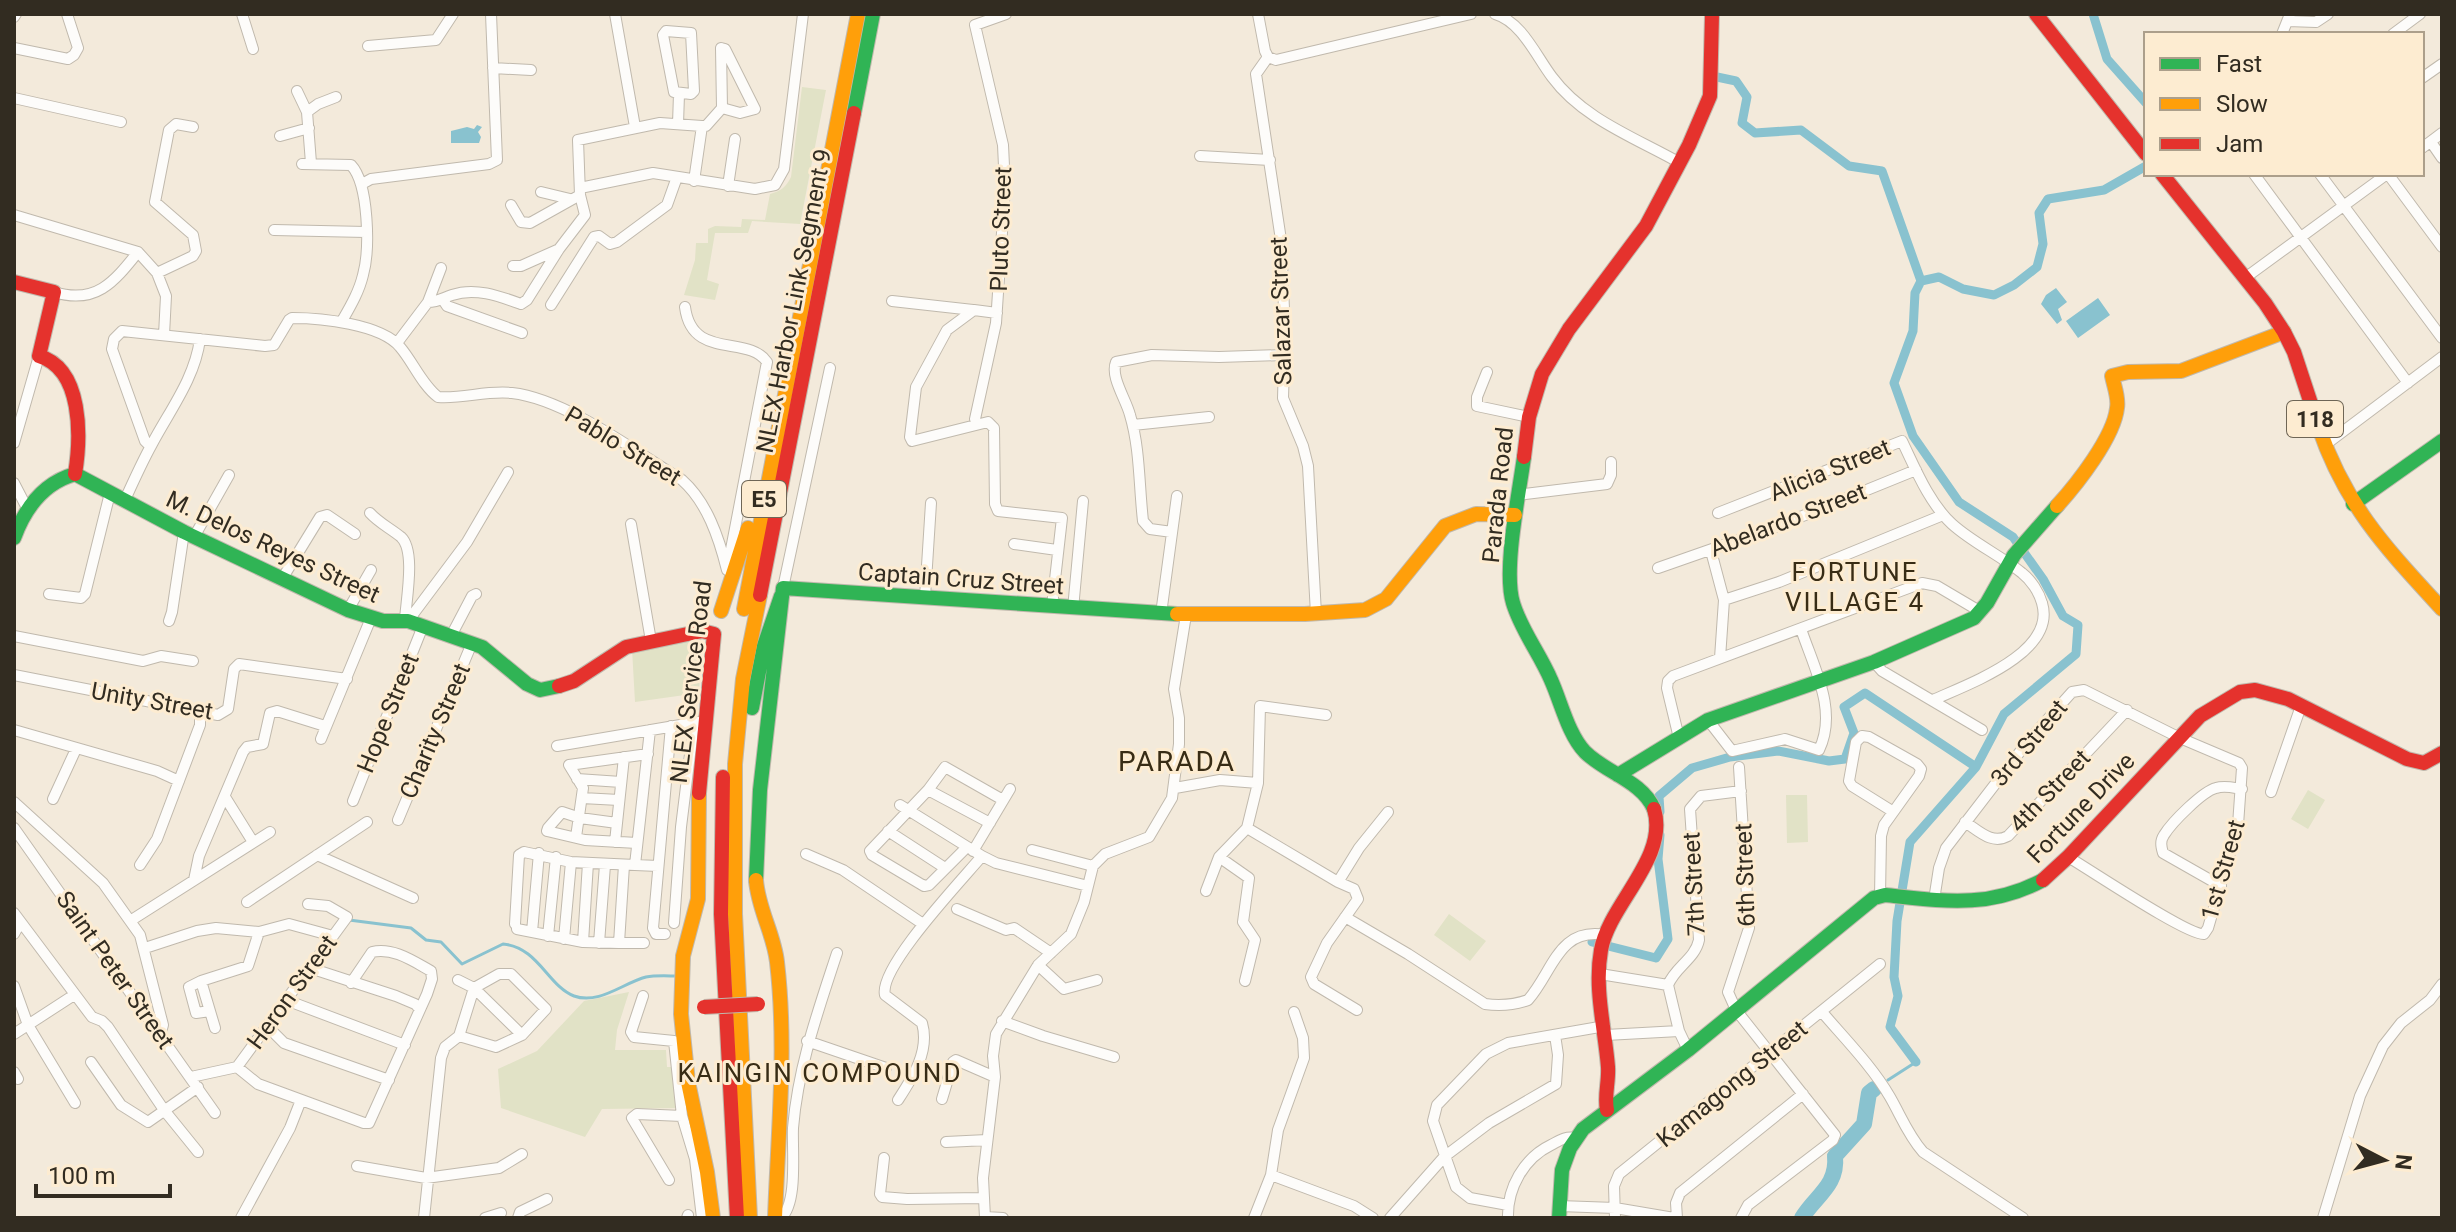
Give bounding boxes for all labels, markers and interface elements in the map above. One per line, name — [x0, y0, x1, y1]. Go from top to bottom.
legend — [2144, 32, 2424, 176]
text: Fast — [2216, 50, 2262, 78]
text: Slow — [2216, 90, 2268, 118]
text: Jam — [2216, 130, 2263, 158]
street label: NLEX Harbor Link Segment 9 — [751, 147, 837, 455]
street label: Pluto Street — [985, 166, 1017, 292]
street label: Salazar Street — [1264, 236, 1298, 386]
street label: Pablo Street — [560, 400, 686, 492]
road number: 118 — [2287, 401, 2343, 437]
street label: Parada Road — [1477, 426, 1519, 564]
street label: Alicia Street — [1765, 433, 1895, 507]
street label: Abelardo Street — [1706, 477, 1870, 563]
road number: E5 — [742, 481, 786, 517]
street label: M. Delos Reyes Street — [162, 485, 384, 609]
district label: FORTUNE VILLAGE 4 — [1785, 557, 1925, 617]
street label: Captain Cruz Street — [857, 558, 1065, 600]
street label: NLEX Service Road — [665, 579, 717, 785]
street label: Hope Street — [351, 649, 425, 777]
street label: Charity Street — [394, 659, 476, 803]
street label: Unity Street — [89, 677, 215, 726]
street label: 3rd Street — [1985, 694, 2073, 792]
street label: 4th Street — [2004, 744, 2096, 838]
district label: PARADA — [1118, 745, 1236, 778]
street label: Fortune Drive — [2021, 747, 2141, 869]
street label: 1st Street — [2195, 816, 2251, 923]
street label: 6th Street — [1729, 822, 1761, 927]
street label: 7th Street — [1677, 831, 1711, 937]
street label: Saint Peter Street — [50, 886, 180, 1054]
street label: Heron Street — [241, 929, 343, 1054]
street label: Kamagong Street — [1651, 1015, 1813, 1153]
district label: KAINGIN COMPOUND — [678, 1058, 962, 1088]
north arrow — [2344, 1120, 2424, 1200]
scale bar — [36, 1148, 170, 1198]
text: N — [2390, 1153, 2417, 1171]
text: 100 m — [48, 1162, 115, 1190]

